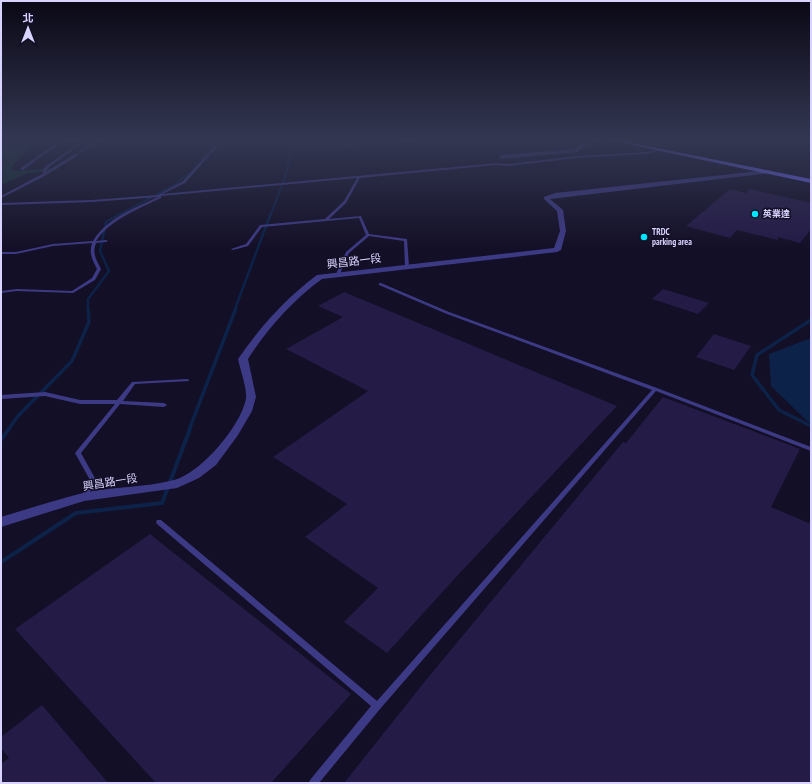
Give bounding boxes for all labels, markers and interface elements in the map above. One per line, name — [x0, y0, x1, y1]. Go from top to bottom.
north arrow — [8, 8, 48, 48]
text: 北 — [23, 11, 34, 25]
place label: 英業達 — [763, 208, 790, 219]
marker: 英業達 — [750, 209, 760, 219]
place label: TRDC parking area — [652, 226, 692, 247]
marker: TRDC parking area — [639, 232, 649, 242]
street label: 興昌路一段 — [326, 251, 382, 271]
street label: 興昌路一段 — [82, 471, 138, 493]

